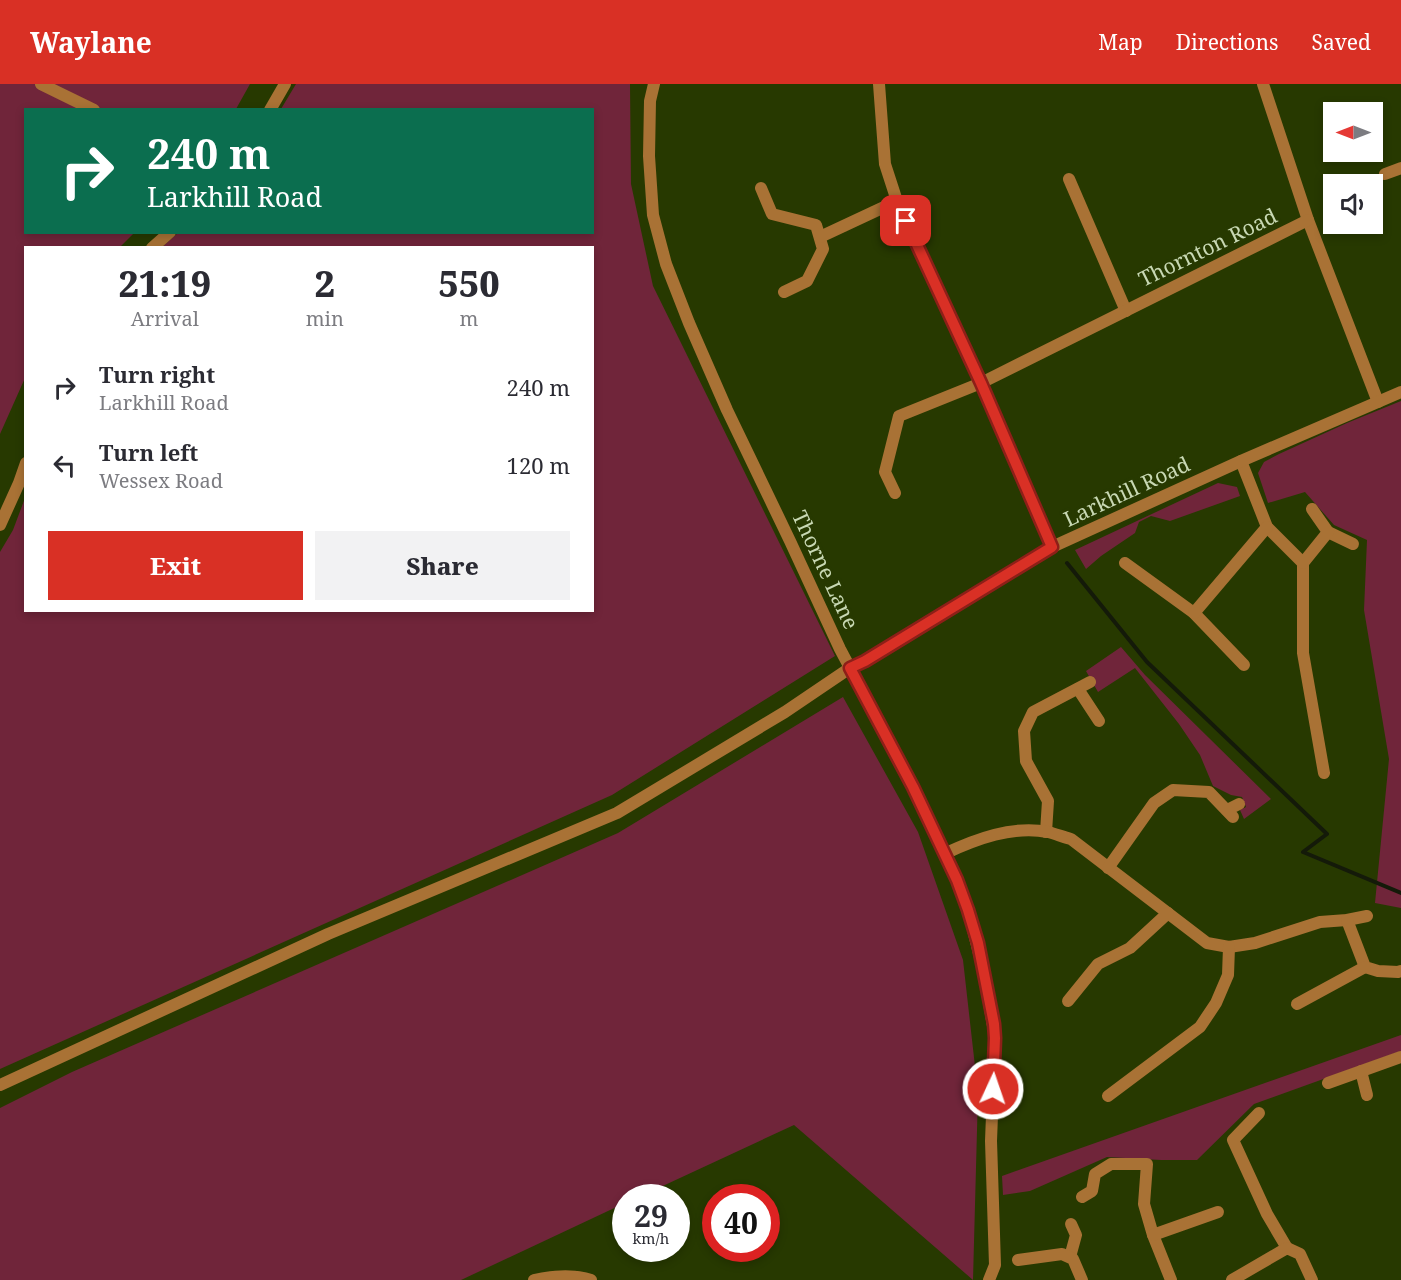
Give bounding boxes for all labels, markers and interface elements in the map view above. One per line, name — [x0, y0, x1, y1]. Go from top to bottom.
text: Waylane — [30, 23, 152, 61]
text: Map — [1098, 28, 1143, 56]
text: Directions — [1176, 28, 1278, 56]
text: Saved — [1311, 28, 1371, 56]
north arrow — [1323, 102, 1383, 162]
map controls — [1323, 102, 1383, 234]
text: 240 m — [147, 124, 271, 181]
icon: right — [48, 132, 126, 210]
button: sound — [1323, 174, 1383, 234]
text: Larkhill Road — [147, 178, 322, 215]
pin — [880, 195, 931, 246]
street label: Thornton Road — [1134, 201, 1282, 293]
icon: arrive — [889, 204, 922, 237]
text: 21:19 — [118, 259, 211, 308]
text: 2 — [315, 259, 335, 308]
text: 550 — [438, 259, 500, 308]
text: Arrival — [131, 305, 199, 332]
text: min — [306, 305, 344, 332]
text: m — [460, 305, 478, 332]
text: Turn right — [99, 359, 215, 389]
icon: right — [48, 371, 81, 404]
text: 240 m — [507, 372, 570, 402]
text: Larkhill Road — [99, 389, 229, 416]
text: Turn left — [99, 437, 198, 467]
icon: left — [48, 449, 81, 482]
text: 120 m — [507, 450, 570, 480]
street label: Larkhill Road — [1059, 450, 1194, 533]
text: Wessex Road — [99, 467, 223, 494]
street label: Thorne Lane — [786, 506, 866, 634]
button: Exit — [48, 531, 303, 600]
button: Share — [315, 531, 570, 600]
position arrow — [961, 1057, 1025, 1121]
speed limit sign: 40 — [702, 1184, 780, 1262]
text: 29 — [634, 1195, 668, 1236]
text: km/h — [633, 1228, 669, 1248]

